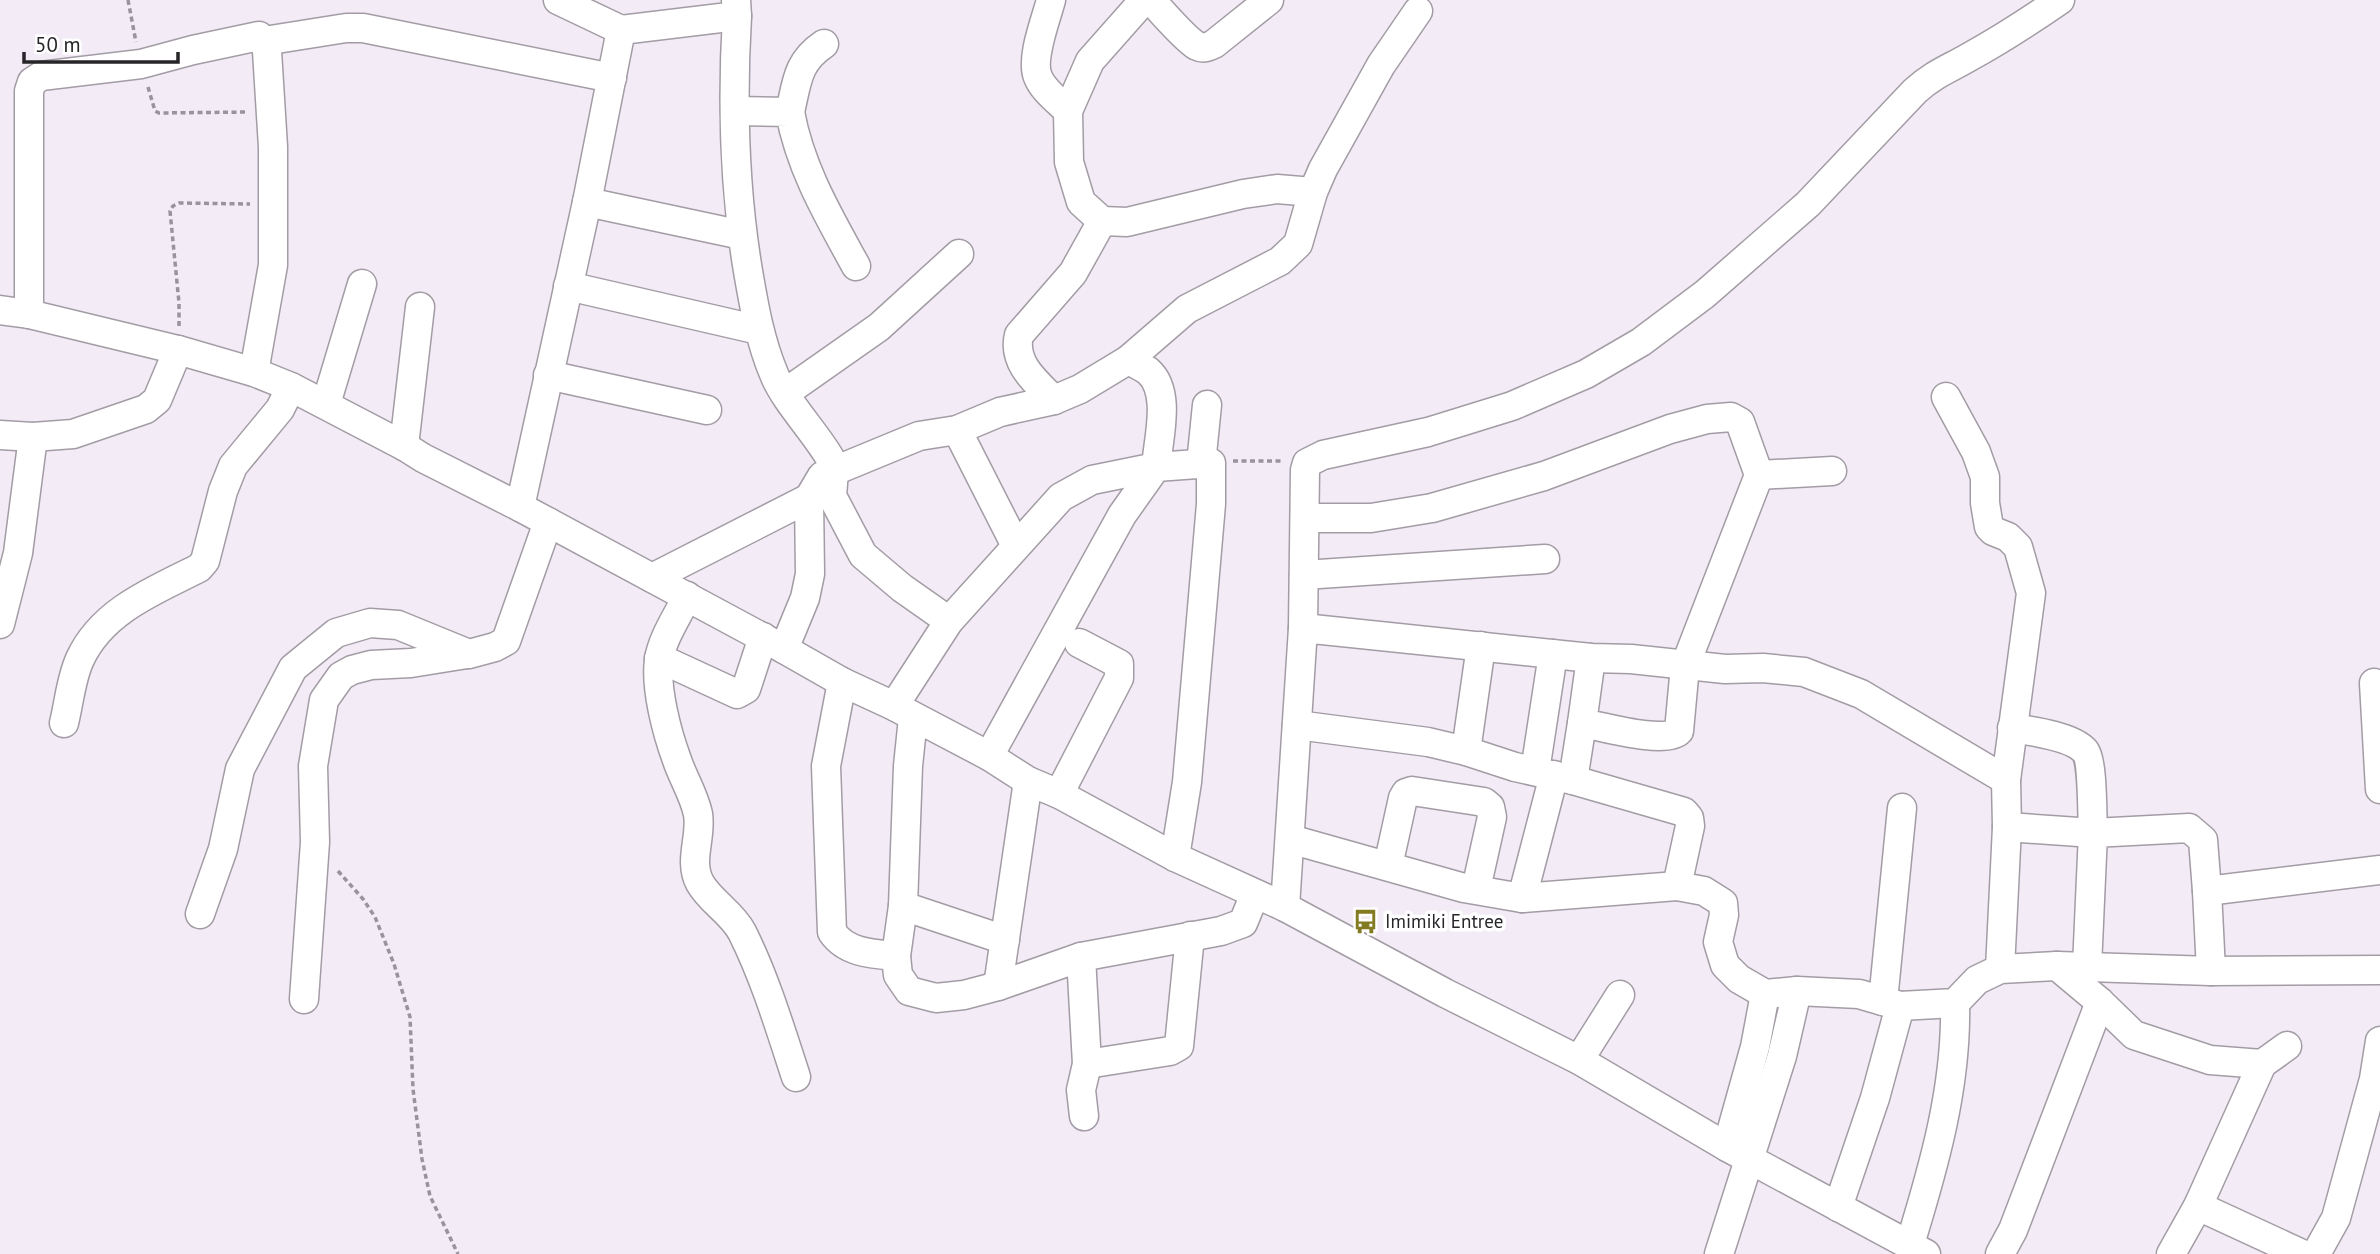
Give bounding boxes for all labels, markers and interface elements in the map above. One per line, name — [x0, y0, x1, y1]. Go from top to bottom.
scale bar — [24, 21, 178, 65]
text: 50 m — [35, 31, 81, 58]
bus stop icon: Imimiki Entree — [1351, 907, 1379, 935]
place label: Imimiki Entree — [1385, 909, 1503, 933]

